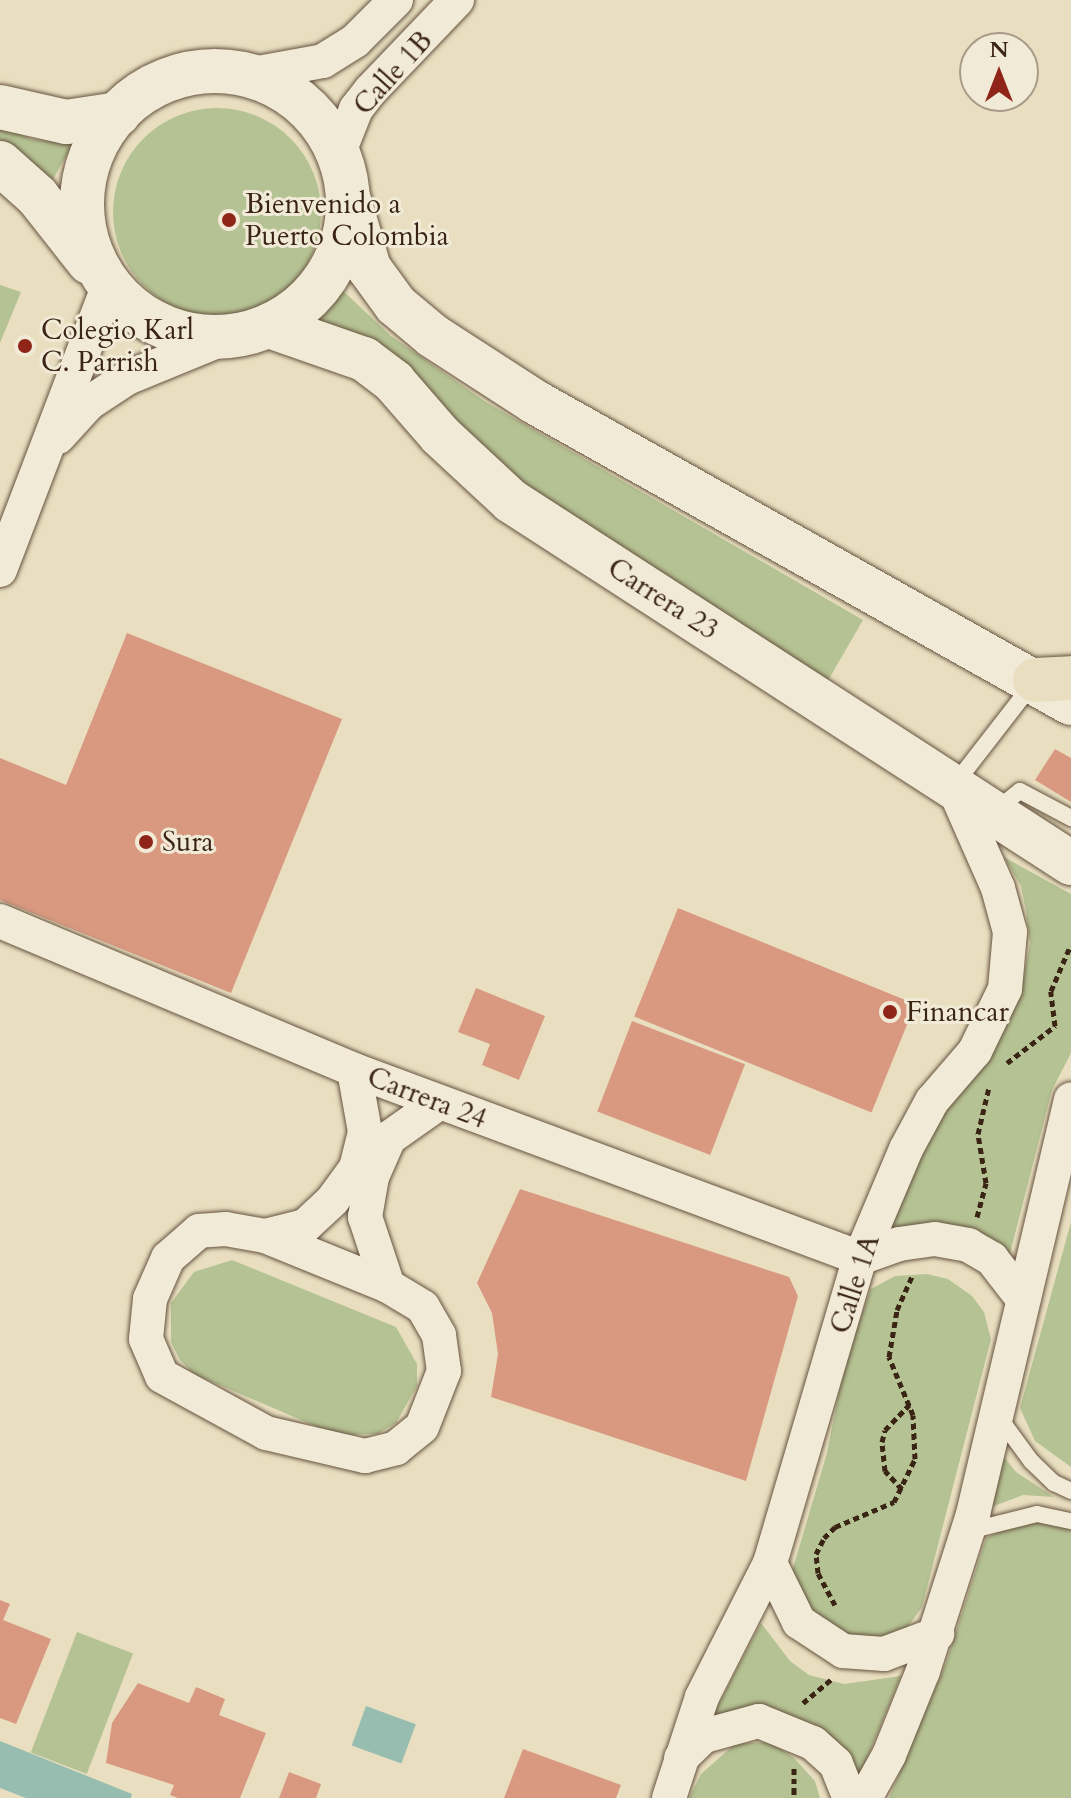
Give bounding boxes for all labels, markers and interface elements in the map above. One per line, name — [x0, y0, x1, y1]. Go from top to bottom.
street label: Calle 1B — [347, 24, 439, 122]
north arrow — [959, 32, 1039, 112]
text: N — [989, 35, 1009, 65]
place label: Bienvenido a Puerto Colombia — [245, 187, 449, 253]
marker: Bienvenido a Puerto Colombia — [220, 211, 238, 229]
place label: Colegio Karl C. Parrish — [41, 313, 194, 379]
marker: Colegio Karl C. Parrish — [16, 337, 34, 355]
street label: Carrera 23 — [601, 551, 725, 647]
place label: Sura — [162, 825, 214, 859]
marker: Sura — [137, 833, 155, 851]
place label: Financar — [906, 995, 1009, 1029]
marker: Financar — [881, 1003, 899, 1021]
street label: Carrera 24 — [363, 1060, 491, 1136]
street label: Calle 1A — [823, 1230, 887, 1338]

